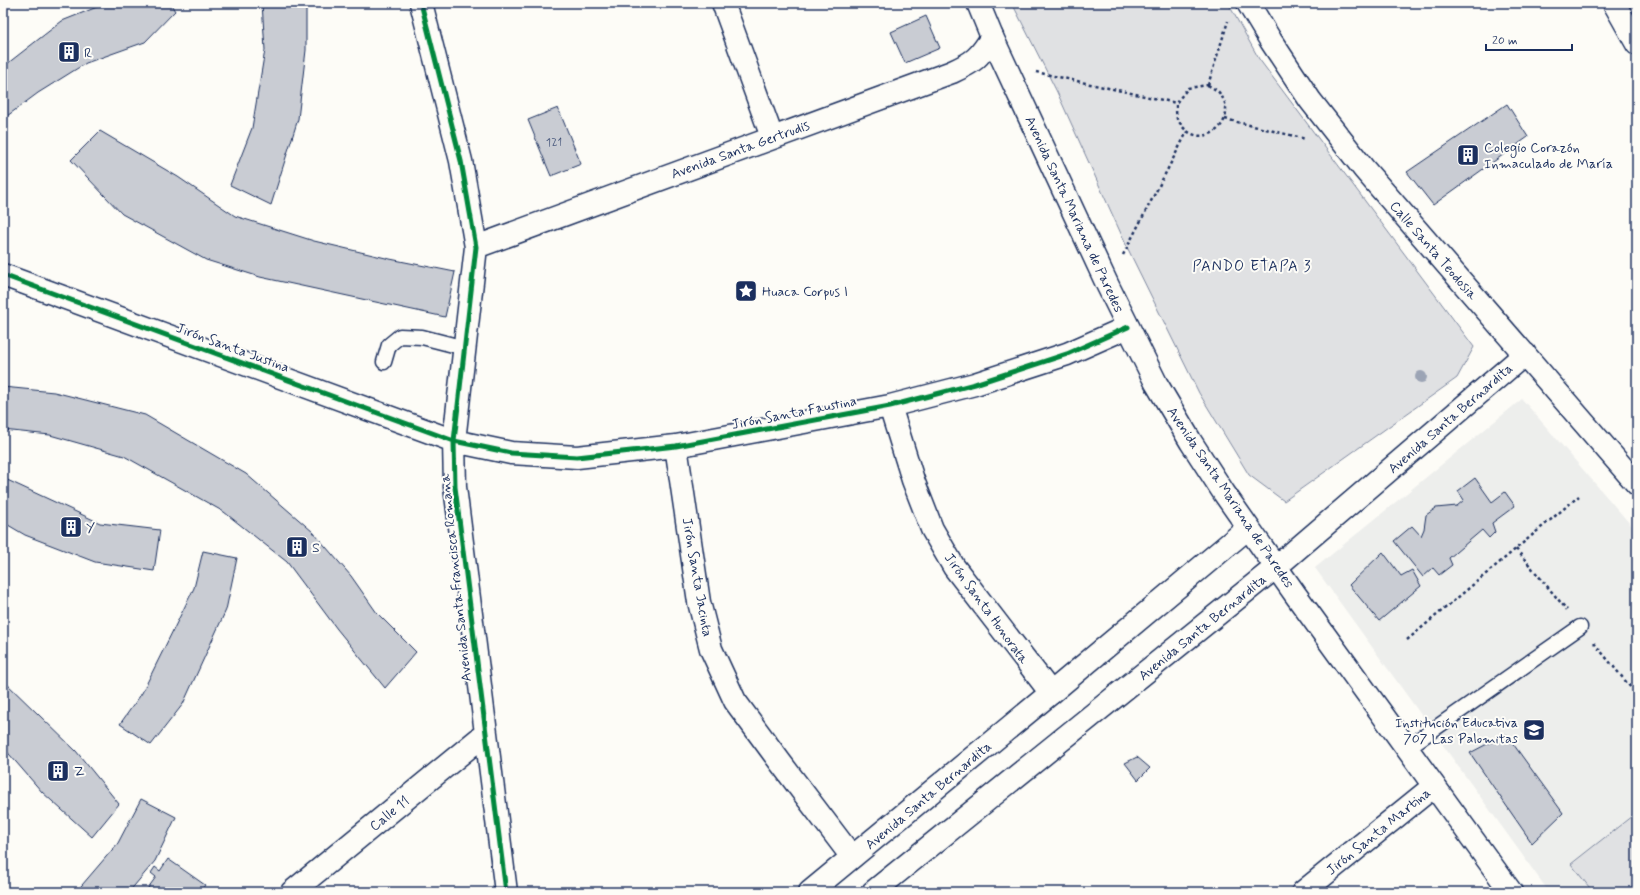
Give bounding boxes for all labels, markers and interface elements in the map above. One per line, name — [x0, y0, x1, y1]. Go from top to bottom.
scale bar — [1486, 26, 1572, 52]
text: 20 m — [1492, 33, 1518, 49]
building icon: R — [56, 39, 82, 65]
place label: R — [84, 44, 92, 62]
street label: Avenida Santa Mariana de Paredes — [1021, 113, 1128, 316]
street label: Avenida Santa Gertrudis — [669, 116, 813, 183]
house number: 121 — [546, 135, 562, 151]
place label: Colegio Corazón Inmaculado de María — [1484, 139, 1613, 173]
building icon: Colegio Corazón Inmaculado de María — [1455, 142, 1481, 168]
street label: Calle Santa Teodosia — [1385, 198, 1481, 304]
district label: PANDO ETAPA 3 — [1192, 257, 1312, 277]
place icon: Huaca Corpus I — [733, 278, 759, 304]
place label: Huaca Corpus I — [762, 283, 848, 301]
street label: Jirón Santa Justina — [174, 319, 292, 377]
street label: Avenida Santa Bernardita — [1385, 360, 1517, 478]
street label: Jirón Santa Faustina — [730, 392, 858, 434]
street label: Avenida Santa Mariana de Paredes — [1163, 403, 1298, 592]
street label: Avenida Santa Francisca Romana — [436, 473, 476, 683]
building icon: Y — [58, 514, 84, 540]
street label: Jirón Santa Jacinta — [678, 516, 716, 638]
place label: Y — [86, 519, 95, 537]
building icon: S — [284, 534, 310, 560]
place label: S — [312, 539, 320, 557]
street label: Jirón Santa Honorata — [940, 550, 1033, 668]
street label: Avenida Santa Bernardita — [1135, 571, 1270, 685]
place label: Institución Educativa 707 Las Palomitas — [1395, 714, 1518, 748]
school or university icon: Institución Educativa 707 Las Palomitas — [1521, 717, 1547, 743]
street label: Avenida Santa Bernardita — [862, 738, 996, 854]
building icon: Z — [45, 758, 71, 784]
place label: Z — [74, 763, 85, 781]
street label: Jirón Santa Martina — [1323, 784, 1434, 879]
street label: Calle 11 — [366, 792, 413, 835]

